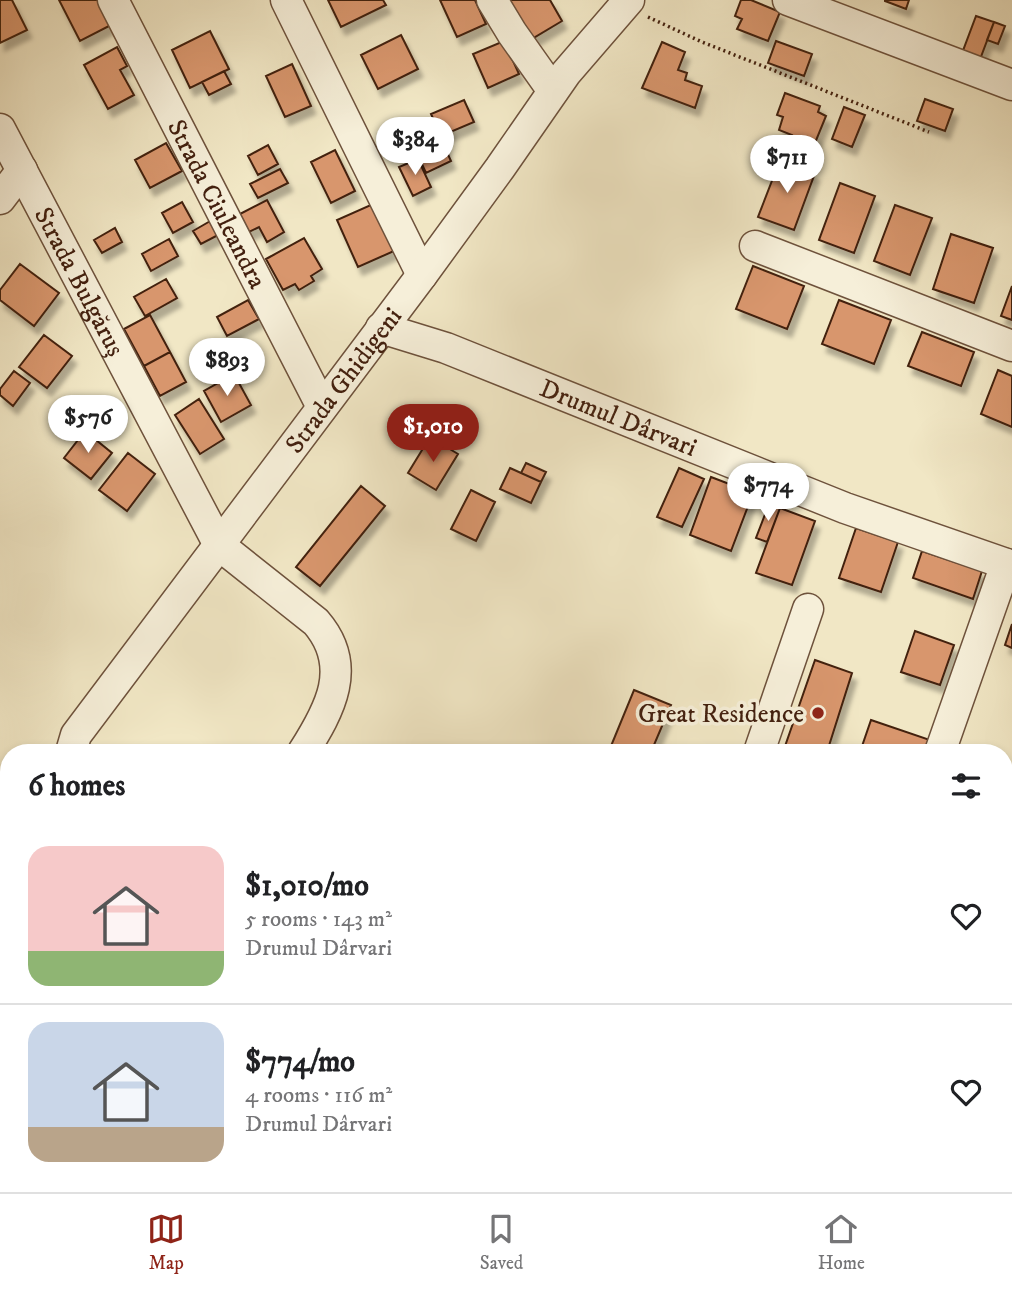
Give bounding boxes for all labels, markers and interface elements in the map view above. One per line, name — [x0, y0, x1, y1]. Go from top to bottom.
street label: Strada Ciuleandra — [159, 114, 273, 294]
pin: $384 — [374, 118, 456, 177]
text: $384 — [392, 125, 438, 154]
pin: $711 — [746, 136, 828, 195]
text: $711 — [766, 143, 808, 172]
street label: Strada Bulgăruș — [26, 202, 132, 362]
street label: Strada Ghidigeni — [279, 301, 410, 460]
pin: $893 — [186, 338, 268, 398]
text: $893 — [205, 346, 249, 375]
street label: Drumul Dârvari — [535, 372, 701, 465]
pin: $576 — [47, 396, 129, 455]
text: $576 — [64, 403, 112, 432]
pin: $1,010 — [376, 405, 490, 464]
text: $1,010 — [403, 412, 463, 441]
pin: $774 — [727, 463, 809, 523]
text: $774 — [743, 471, 793, 500]
place label: Great Residence — [638, 698, 804, 731]
marker: Great Residence — [810, 705, 826, 721]
icon: filters — [947, 767, 985, 805]
text: 6 homes — [28, 768, 125, 805]
text: $1,010/mo — [245, 868, 369, 905]
icon: home — [84, 874, 168, 958]
icon: heart — [947, 897, 985, 935]
text: 5 rooms · 143 m² — [245, 905, 392, 934]
text: Drumul Dârvari — [245, 934, 392, 963]
text: $774/mo — [245, 1044, 355, 1081]
icon: home — [84, 1050, 168, 1134]
icon: heart — [947, 1073, 985, 1111]
text: 4 rooms · 116 m² — [245, 1081, 392, 1110]
text: Drumul Dârvari — [245, 1110, 392, 1139]
tab: Map — [147, 1210, 185, 1275]
tab: Saved — [480, 1210, 523, 1275]
tab: Home — [818, 1210, 865, 1275]

